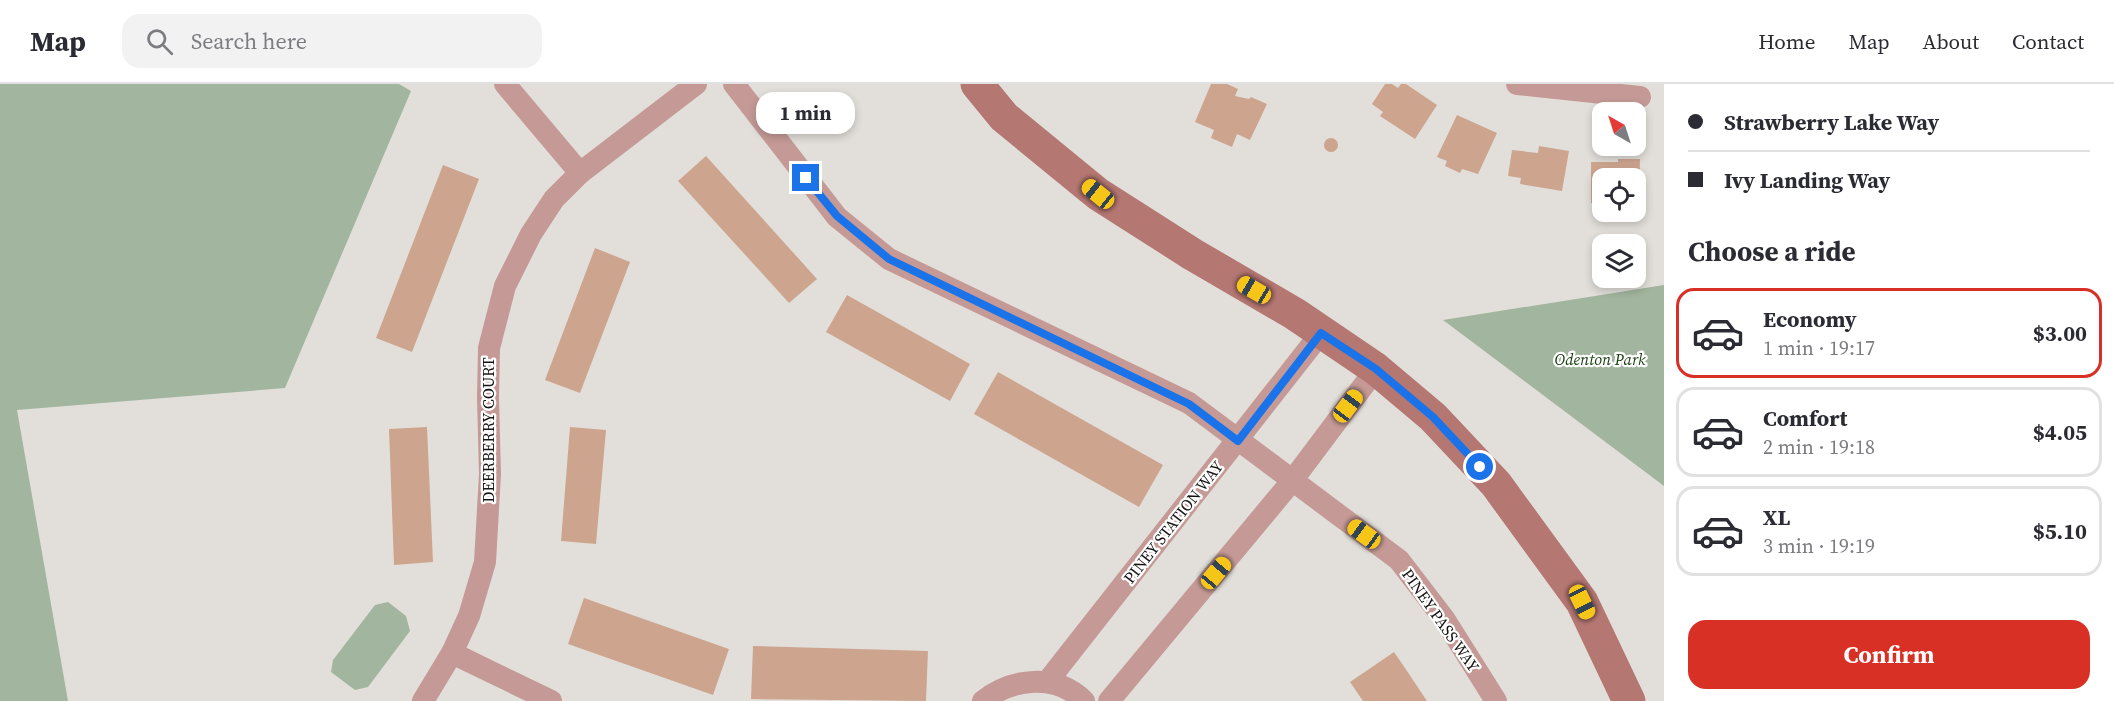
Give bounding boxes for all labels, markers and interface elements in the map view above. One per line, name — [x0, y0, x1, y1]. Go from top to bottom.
search box — [122, 14, 542, 68]
text: Map — [30, 22, 86, 60]
icon: search — [143, 25, 176, 58]
text: Search here — [191, 26, 307, 56]
text: Home — [1758, 27, 1816, 56]
text: Map — [1849, 27, 1890, 56]
text: About — [1923, 27, 1979, 56]
text: Contact — [2012, 27, 2084, 56]
callout: 1 min — [756, 91, 856, 133]
text: 1 min — [780, 99, 831, 127]
north arrow — [1592, 102, 1646, 156]
map controls — [1592, 102, 1646, 288]
text: Strawberry Lake Way — [1724, 107, 1939, 137]
route end — [792, 164, 819, 191]
text: Ivy Landing Way — [1724, 165, 1890, 195]
button: locate — [1592, 168, 1646, 222]
car — [1078, 176, 1118, 212]
text: Choose a ride — [1688, 233, 1856, 270]
button: layers — [1592, 234, 1646, 288]
car — [1234, 273, 1274, 307]
text: Economy — [1763, 304, 1857, 334]
icon: car — [1691, 306, 1745, 360]
text: $3.00 — [2033, 318, 2087, 348]
text: 1 min · 19:17 — [1763, 334, 1875, 362]
park label: Odenton Park — [1554, 348, 1646, 370]
street label: DEERBERRY COURT — [477, 357, 499, 503]
car — [1330, 386, 1366, 426]
text: Comfort — [1763, 403, 1847, 433]
icon: car — [1691, 405, 1745, 459]
text: $4.05 — [2033, 417, 2087, 447]
text: 2 min · 19:18 — [1763, 433, 1875, 461]
route start — [1466, 453, 1493, 480]
street label: PINEY STATION WAY — [1118, 456, 1228, 588]
text: XL — [1763, 502, 1790, 532]
icon: car — [1691, 504, 1745, 558]
car — [1344, 516, 1384, 552]
text: $5.10 — [2033, 516, 2087, 546]
text: 3 min · 19:19 — [1763, 532, 1875, 560]
car — [1198, 553, 1234, 593]
street label: PINEY PASS WAY — [1397, 564, 1485, 676]
car — [1566, 582, 1598, 622]
button: Confirm — [1688, 620, 2090, 689]

